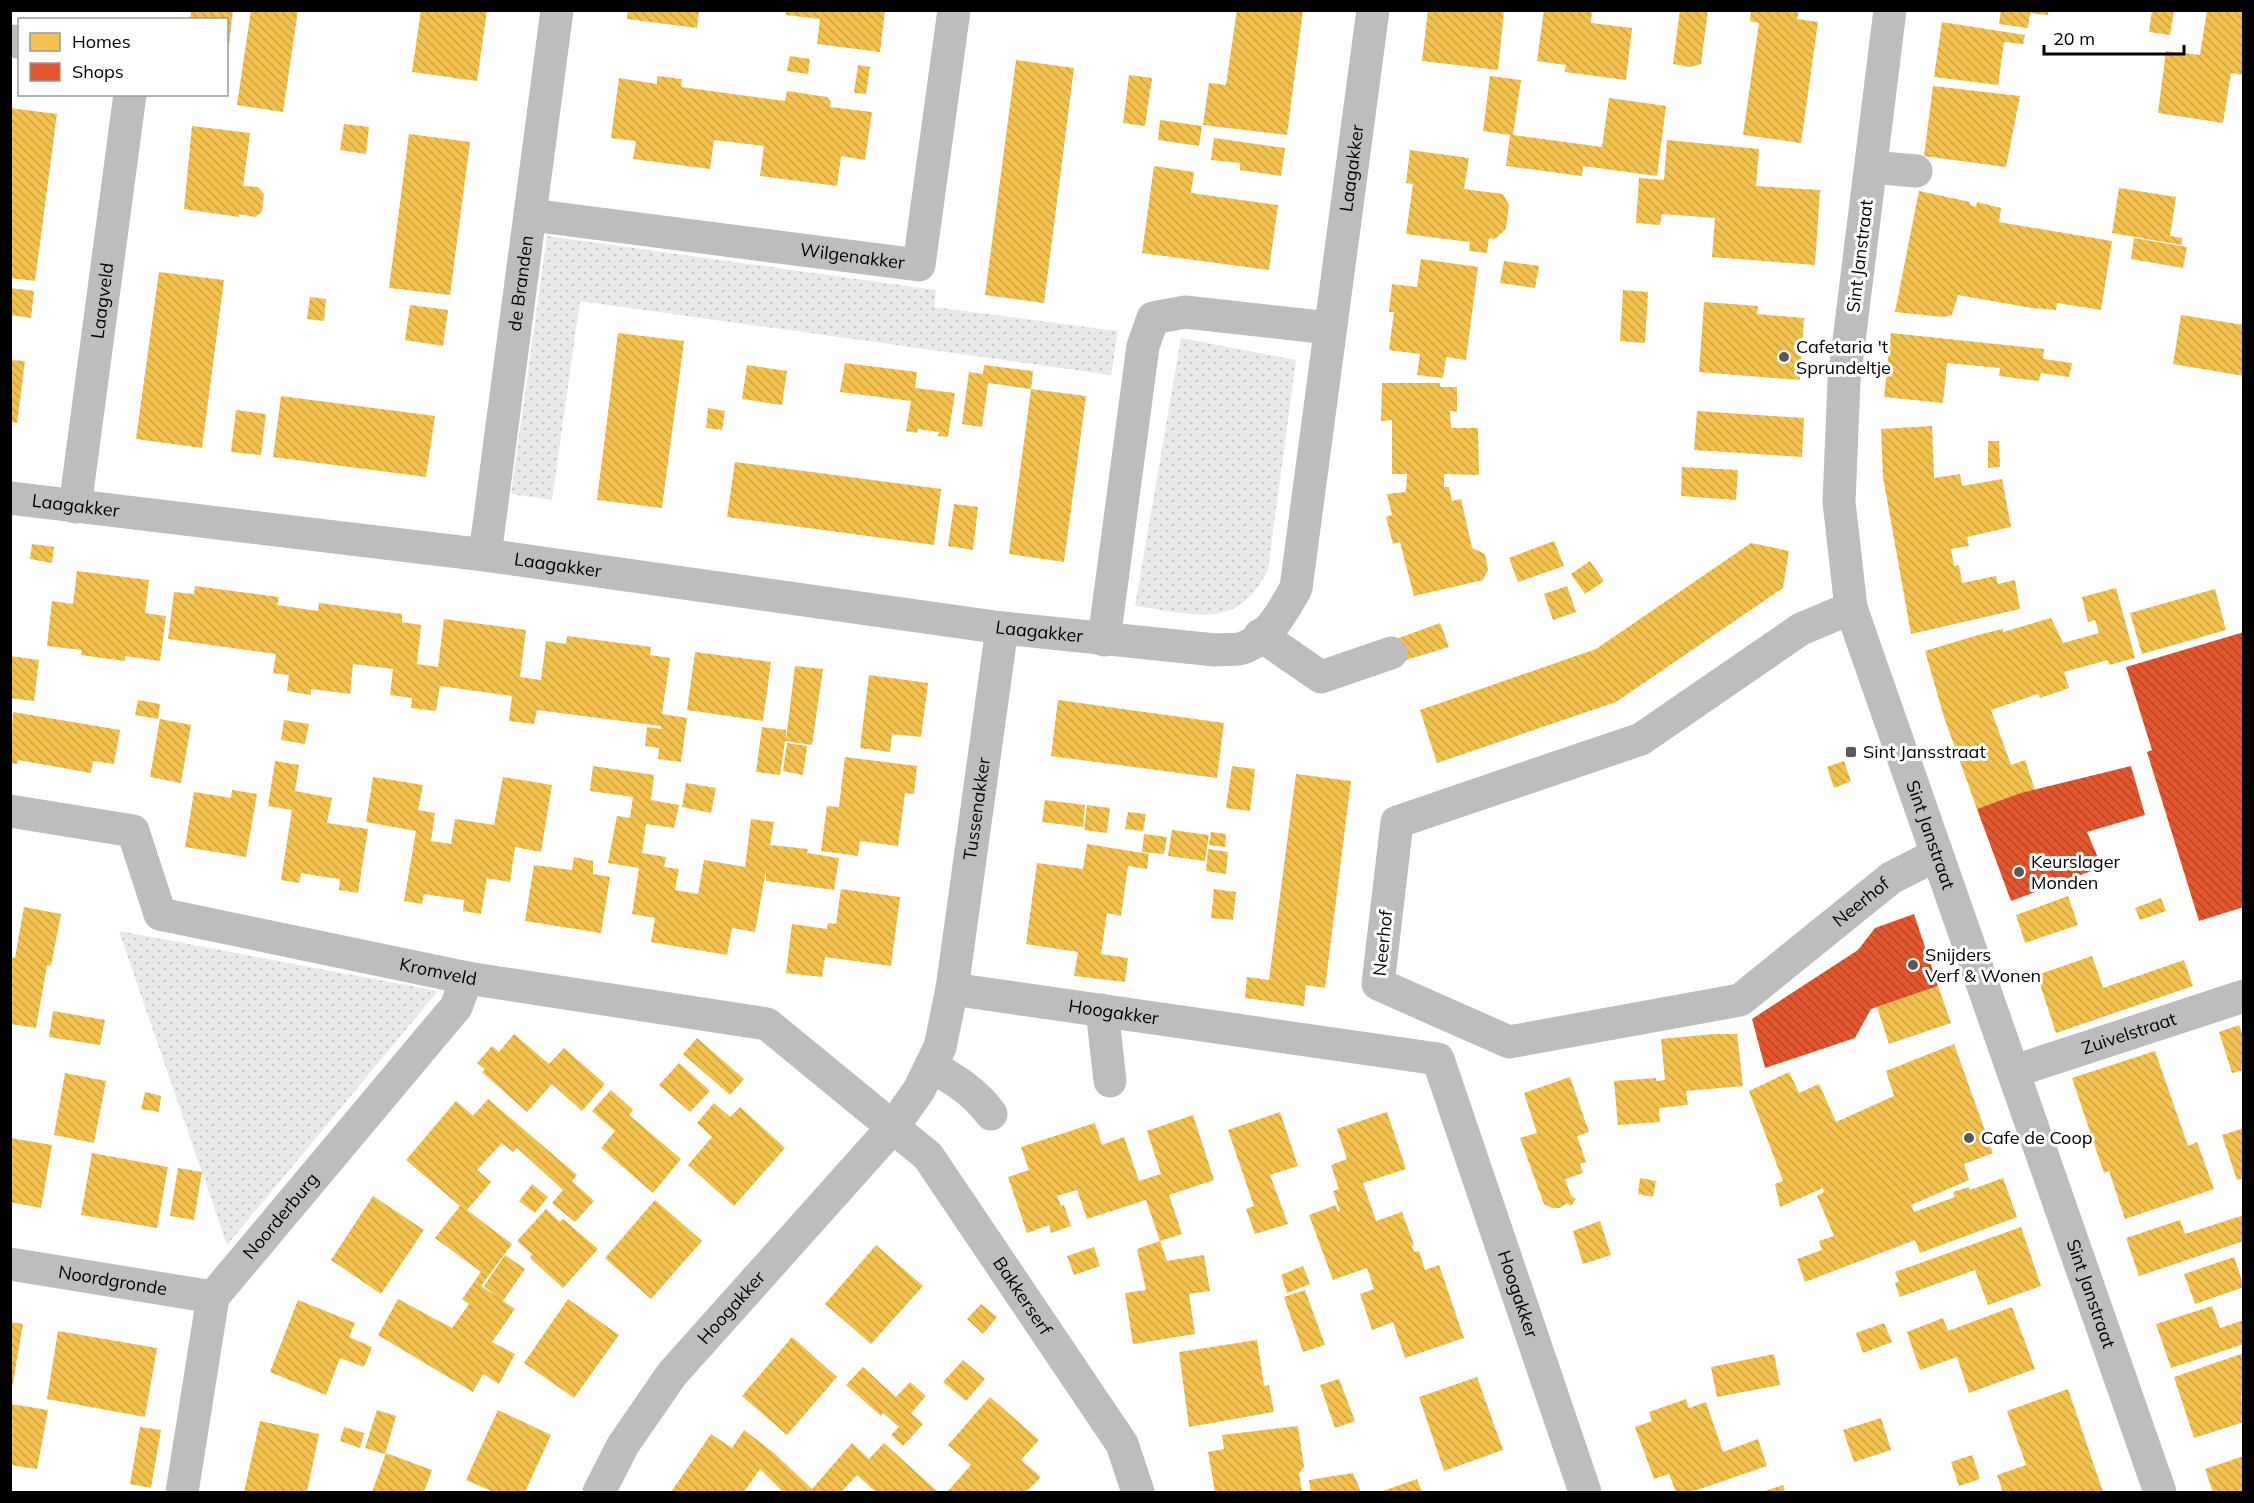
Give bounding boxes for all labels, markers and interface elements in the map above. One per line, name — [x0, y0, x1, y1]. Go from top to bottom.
legend — [18, 18, 228, 96]
scale bar — [2044, 18, 2184, 56]
text: 20 m — [2053, 27, 2095, 50]
text: Homes — [72, 30, 131, 53]
text: Shops — [72, 60, 124, 83]
street label: Laagakker — [1334, 123, 1369, 213]
street label: Sint Janstraat — [1841, 198, 1878, 314]
street label: de Branden — [503, 234, 538, 333]
street label: Wilgenakker — [799, 238, 907, 274]
street label: Laagveld — [86, 261, 118, 340]
place label: Cafetaria 't Sprundeltje — [1796, 335, 1891, 379]
marker: Cafetaria 't Sprundeltje — [1777, 350, 1791, 364]
street label: Laagakker — [31, 489, 121, 522]
street label: Laagakker — [513, 547, 603, 582]
street label: Laagakker — [994, 615, 1085, 647]
place label: Sint Jansstraat — [1863, 740, 1986, 763]
marker: Sint Jansstraat — [1844, 745, 1858, 759]
street label: Tussenakker — [958, 755, 995, 862]
street label: Sint Janstraat — [1901, 777, 1960, 892]
place label: Keurslager Monden — [2031, 850, 2120, 894]
marker: Keurslager Monden — [2012, 865, 2026, 879]
street label: Neerhof — [1828, 871, 1895, 932]
street label: Neerhof — [1368, 908, 1398, 977]
place label: Snijders Verf & Wonen — [1925, 943, 2041, 987]
street label: Kromveld — [398, 952, 478, 990]
marker: Snijders Verf & Wonen — [1906, 958, 1920, 972]
street label: Hoogakker — [1067, 994, 1161, 1030]
street label: Zuivelstraat — [2079, 1007, 2179, 1059]
place label: Cafe de Coop — [1981, 1126, 2092, 1149]
marker: Cafe de Coop — [1962, 1131, 1976, 1145]
street label: Noorderburg — [238, 1168, 323, 1264]
street label: Sint Janstraat — [2061, 1236, 2121, 1351]
street label: Hoogakker — [1493, 1247, 1544, 1341]
street label: Bakkerserf — [988, 1252, 1058, 1340]
street label: Noordgronde — [57, 1260, 169, 1300]
street label: Hoogakker — [692, 1266, 770, 1349]

